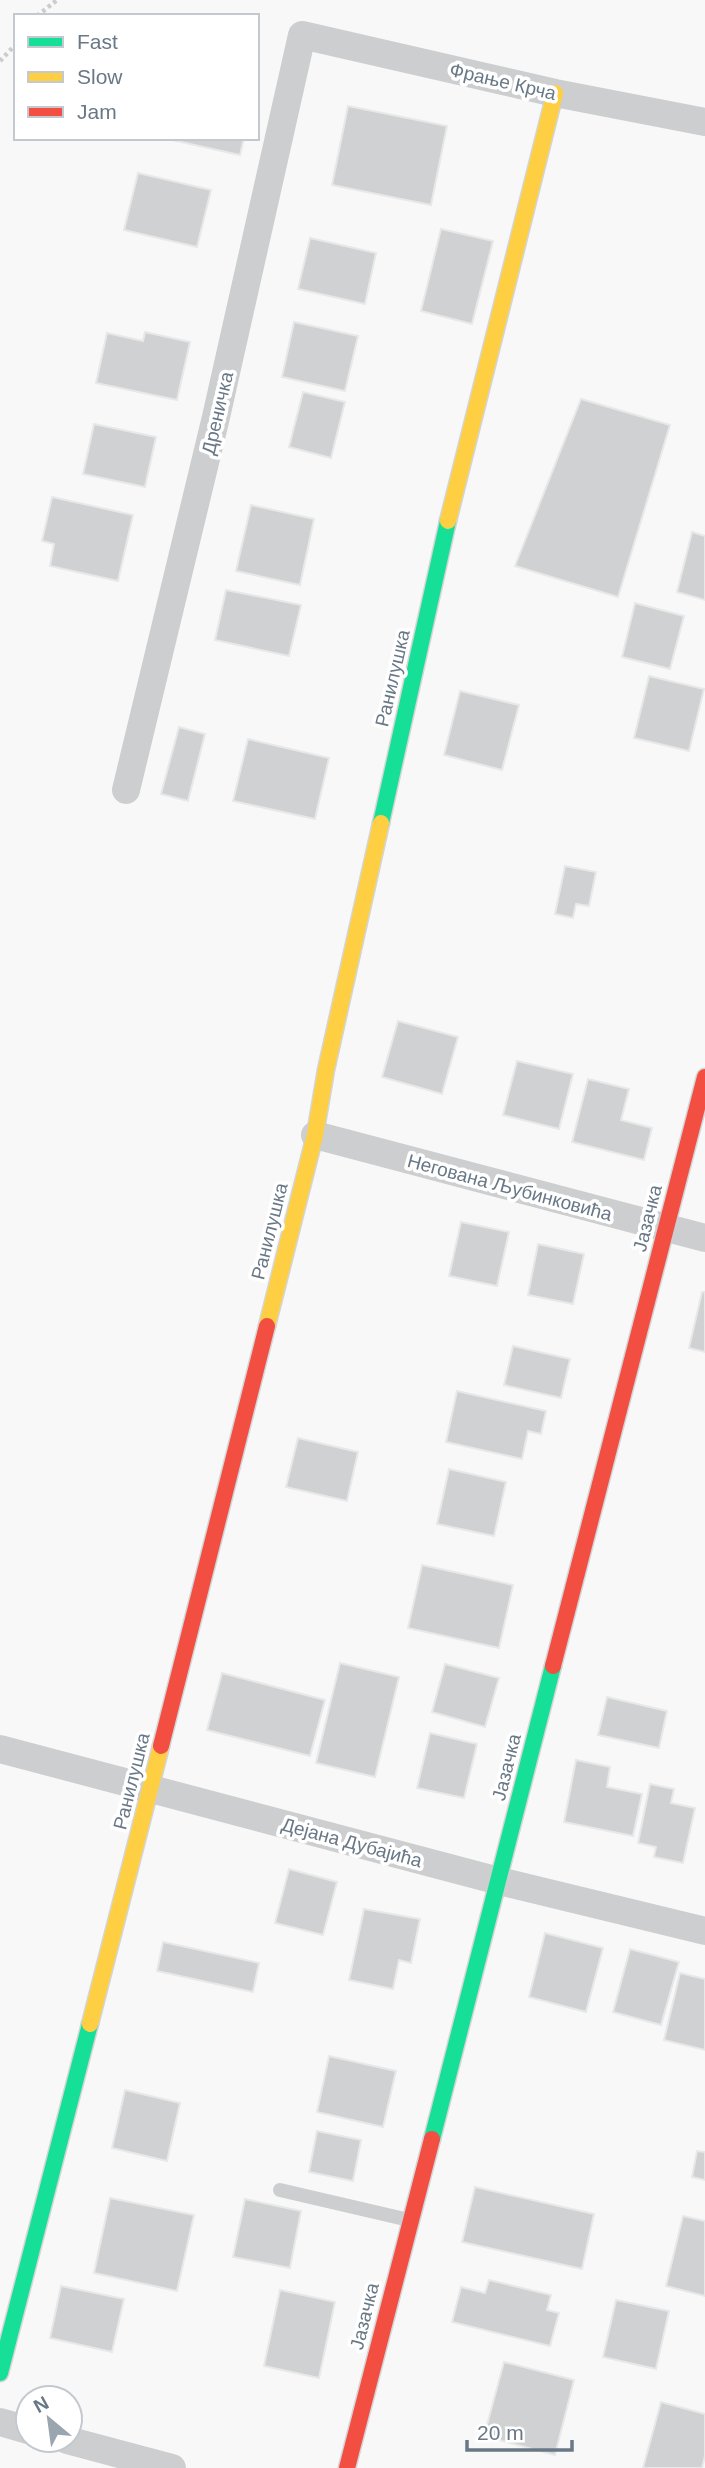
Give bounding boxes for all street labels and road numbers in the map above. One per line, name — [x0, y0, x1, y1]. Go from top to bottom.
street label: Фрање Крча — [448, 59, 559, 104]
street label: Дреничка — [198, 369, 237, 457]
street label: Ранилушка — [371, 627, 414, 729]
street label: Негована Љубинковића — [405, 1150, 615, 1225]
street label: Ранилушка — [247, 1180, 292, 1282]
street label: Јазачка — [629, 1182, 666, 1254]
street label: Ранилушка — [109, 1730, 154, 1832]
street label: Јазачка — [488, 1731, 525, 1803]
street label: Дејана Дубајића — [279, 1814, 425, 1871]
street label: Јазачка — [346, 2280, 383, 2352]

